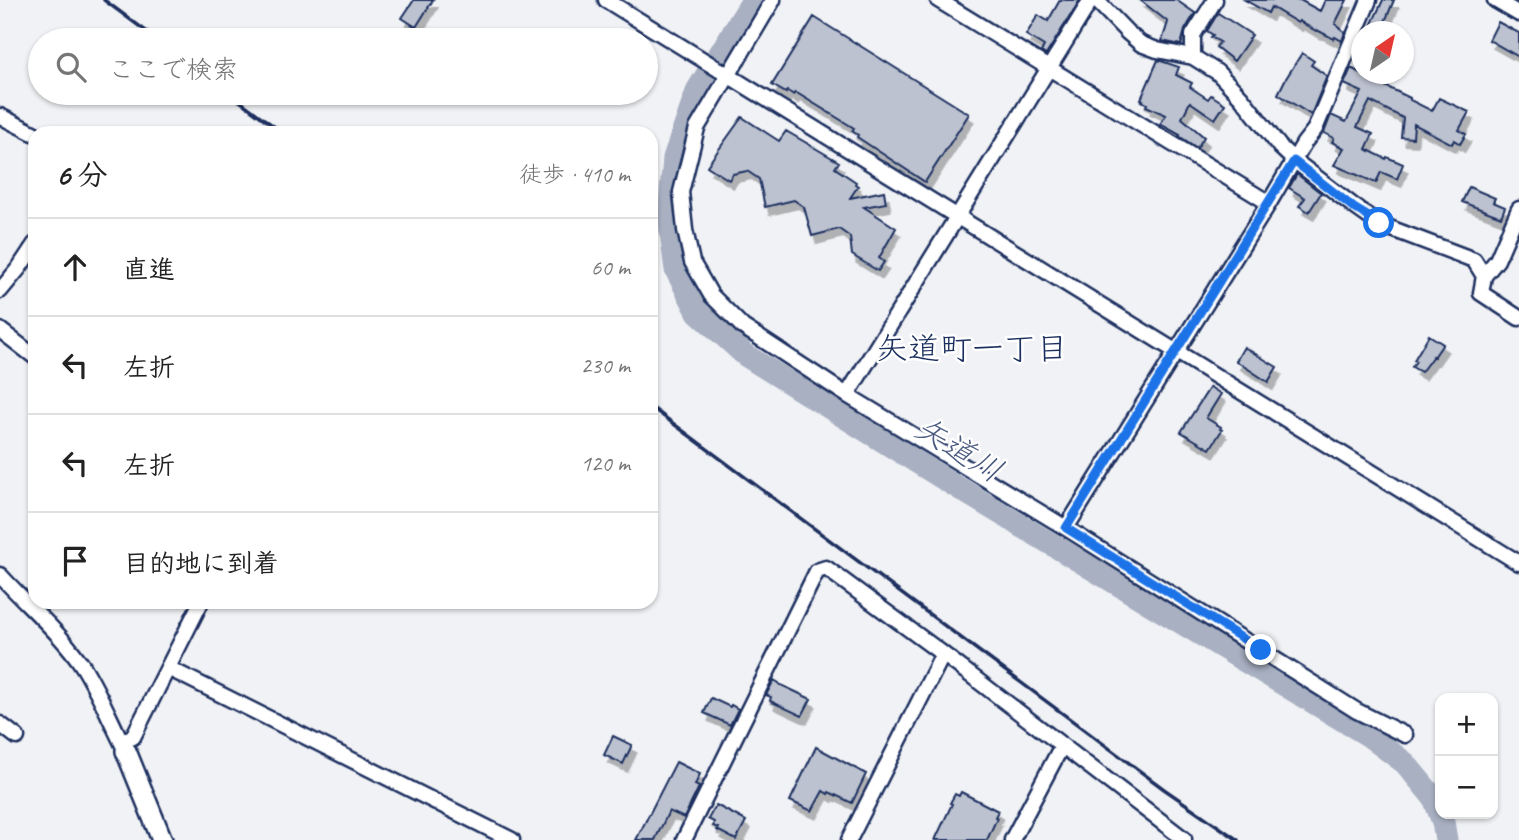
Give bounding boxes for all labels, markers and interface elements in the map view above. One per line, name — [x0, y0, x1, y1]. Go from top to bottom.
north arrow — [1351, 21, 1414, 84]
search box — [28, 28, 658, 105]
icon: search — [52, 48, 90, 86]
text: ここで検索 — [108, 53, 238, 86]
text: 6 分 — [56, 156, 107, 194]
text: 徒歩 · 410 m — [519, 160, 630, 189]
route start — [1363, 207, 1394, 238]
icon: ahead — [56, 248, 94, 286]
text: 直進 — [123, 253, 175, 286]
text: 60 m — [591, 253, 630, 282]
district label: 矢道町一丁目 — [876, 328, 1068, 369]
icon: left — [56, 346, 94, 384]
text: 左折 — [123, 351, 175, 384]
text: 230 m — [581, 351, 630, 380]
water label: 矢道川 — [907, 407, 1010, 492]
icon: left — [56, 444, 94, 482]
text: 左折 — [123, 449, 175, 482]
text: 120 m — [581, 449, 630, 478]
icon: arrive — [56, 542, 94, 580]
text: 目的地に到着 — [123, 547, 279, 580]
route end — [1245, 634, 1276, 665]
map controls — [1435, 693, 1498, 819]
button: + — [1435, 693, 1498, 756]
button: − — [1435, 756, 1498, 819]

